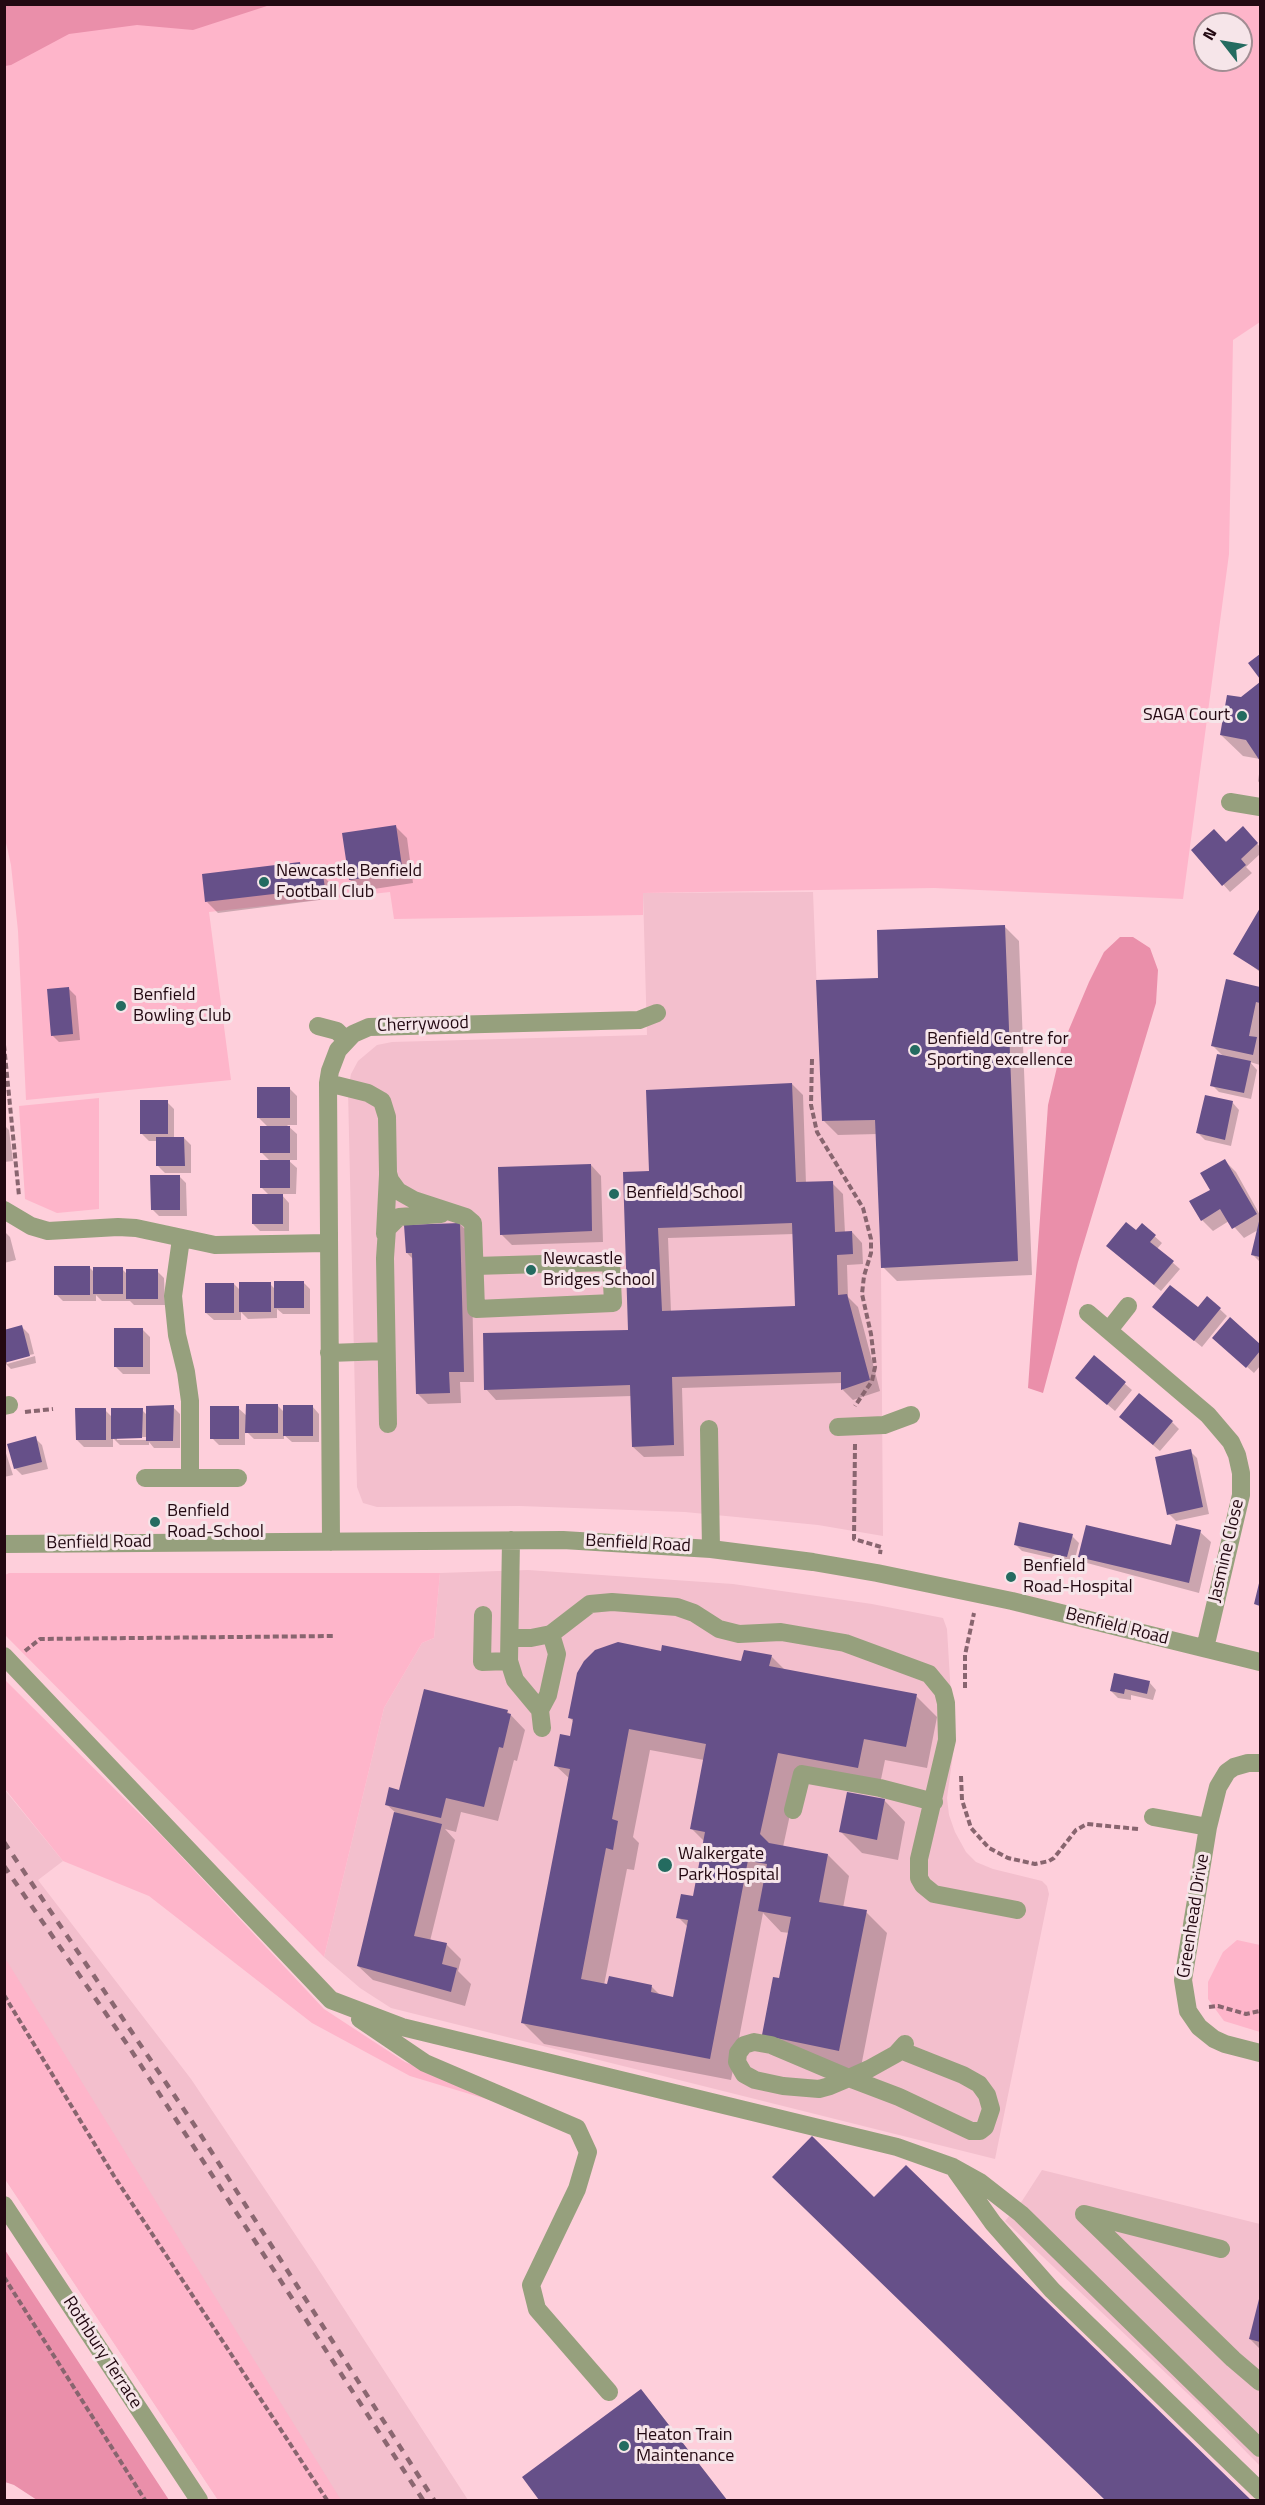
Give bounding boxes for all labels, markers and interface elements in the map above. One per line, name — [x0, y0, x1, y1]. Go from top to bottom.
north arrow — [1193, 12, 1253, 72]
text: N — [1196, 23, 1222, 45]
place label: SAGA Court — [1143, 705, 1230, 727]
marker: SAGA Court — [1235, 709, 1249, 723]
place label: Newcastle Benfield Football Club — [276, 861, 422, 904]
marker: Newcastle Benfield Football Club — [257, 875, 271, 889]
place label: Benfield Bowling Club — [133, 985, 231, 1028]
marker: Benfield Bowling Club — [114, 999, 128, 1013]
street label: Cherrywood — [377, 1013, 469, 1037]
place label: Benfield Centre for Sporting excellence — [927, 1029, 1073, 1072]
marker: Benfield Centre for Sporting excellence — [908, 1043, 922, 1057]
place label: Benfield School — [626, 1183, 743, 1205]
marker: Benfield School — [607, 1187, 621, 1201]
place label: Newcastle Bridges School — [543, 1249, 655, 1292]
marker: Newcastle Bridges School — [524, 1263, 538, 1277]
street label: Jasmine Close — [1205, 1497, 1249, 1605]
place label: Benfield Road-School — [167, 1501, 264, 1544]
marker: Benfield Road-School — [148, 1515, 162, 1529]
street label: Benfield Road — [585, 1530, 691, 1558]
street label: Benfield Road — [46, 1531, 152, 1555]
place label: Benfield Road-Hospital — [1023, 1556, 1133, 1598]
marker: Benfield Road-Hospital — [1004, 1570, 1018, 1584]
street label: Benfield Road — [1063, 1604, 1171, 1650]
place label: Walkergate Park Hospital — [678, 1844, 779, 1886]
street label: Greenhead Drive — [1174, 1852, 1214, 1980]
marker: Walkergate Park Hospital — [656, 1856, 674, 1874]
street label: Rothbury Terrace — [58, 2293, 146, 2413]
place label: Heaton Train Maintenance — [636, 2425, 734, 2468]
marker: Heaton Train Maintenance — [617, 2439, 631, 2453]

